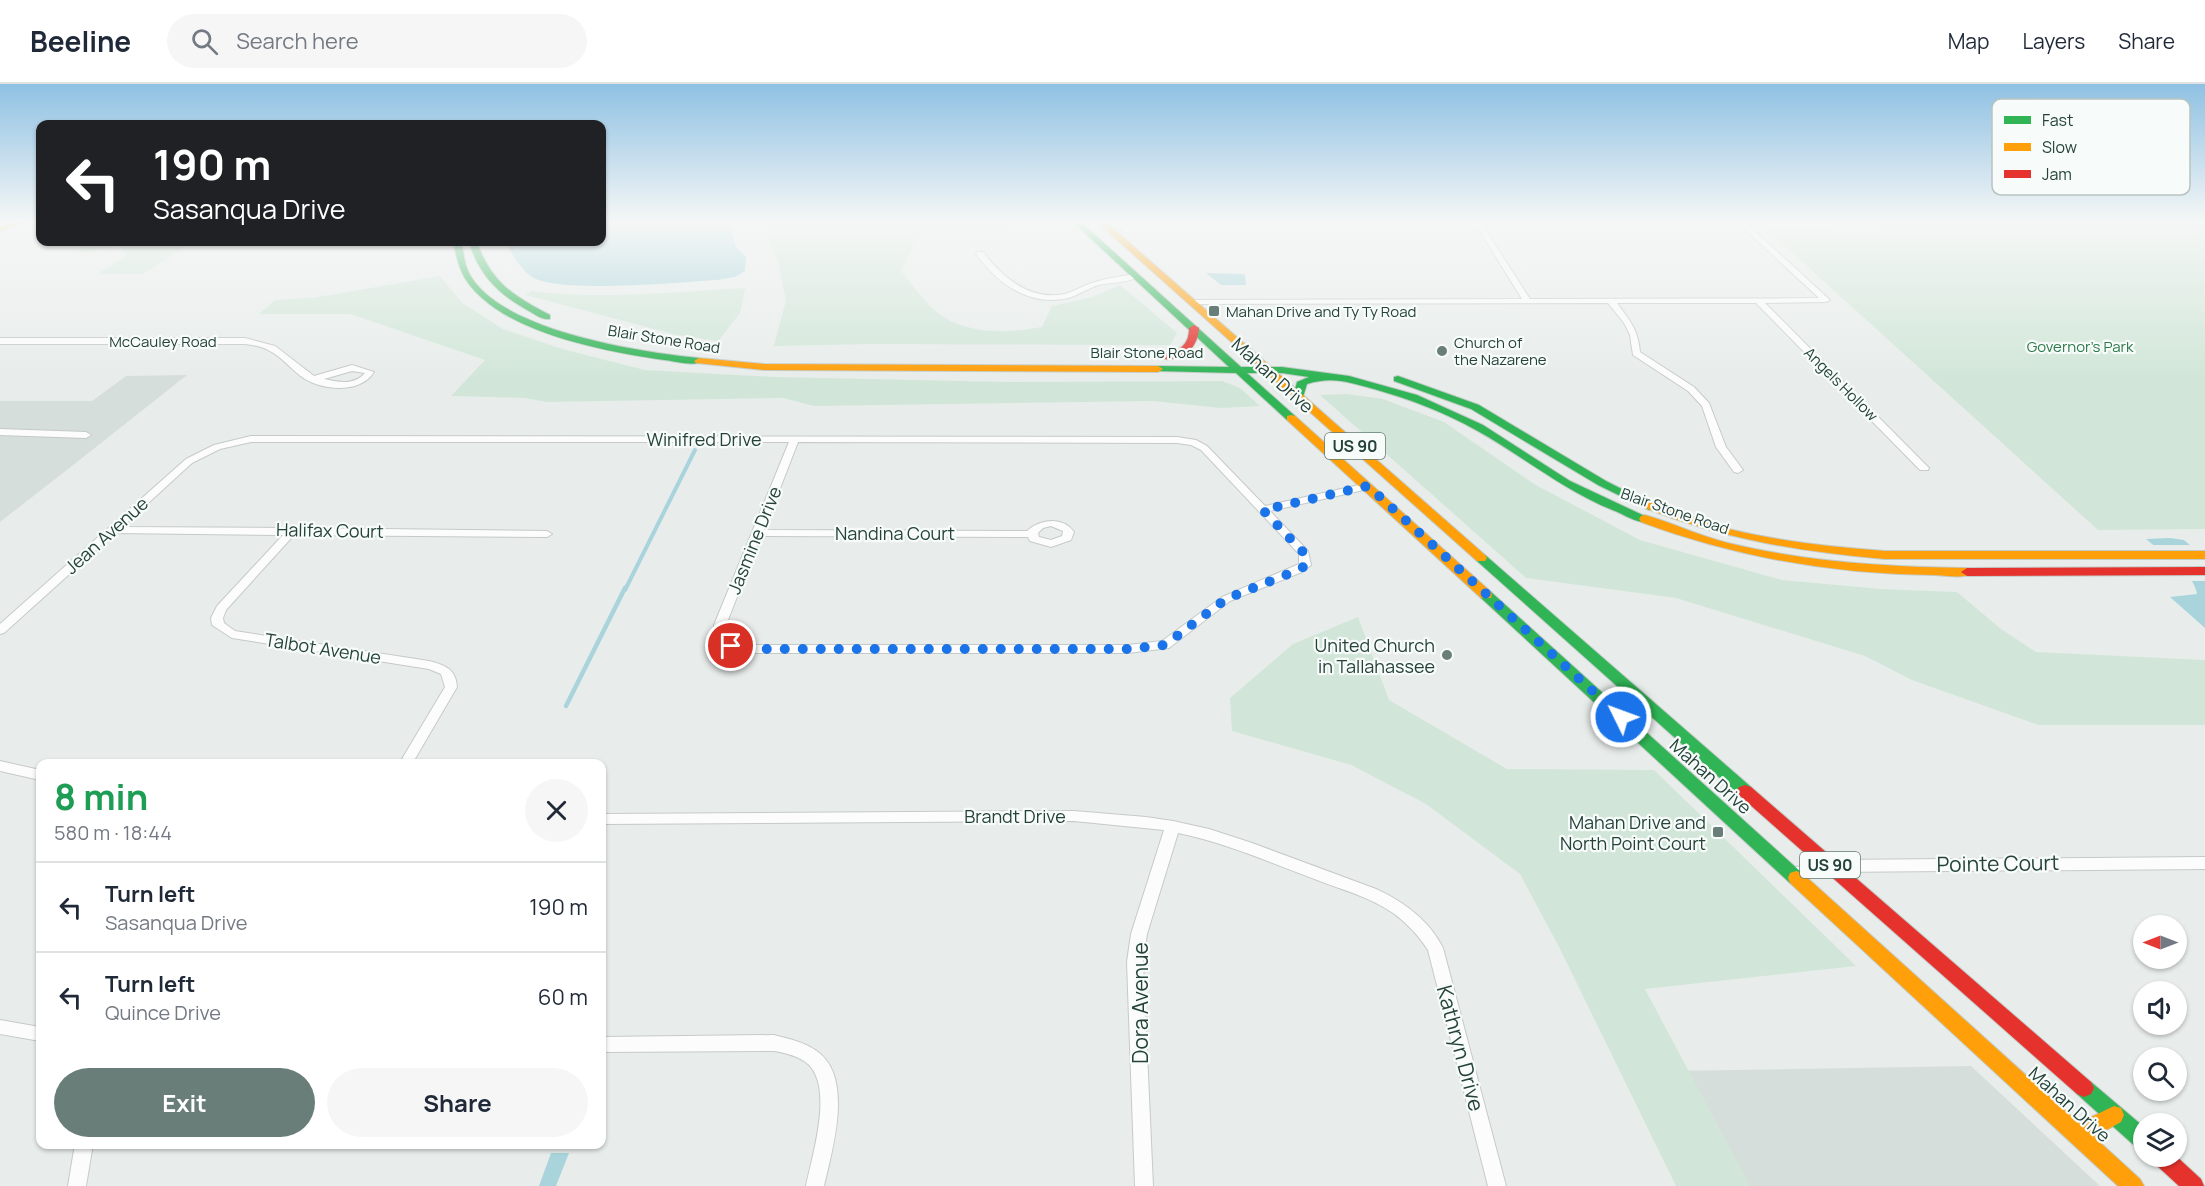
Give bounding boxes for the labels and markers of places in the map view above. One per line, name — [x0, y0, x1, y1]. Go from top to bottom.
place label: Mahan Drive and Ty Ty Road — [1226, 301, 1416, 322]
marker: Mahan Drive and Ty Ty Road — [1207, 304, 1221, 318]
place label: Church of the Nazarene — [1454, 332, 1547, 370]
marker: Church of the Nazarene — [1435, 344, 1449, 358]
pin — [705, 620, 756, 671]
place label: United Church in Tallahassee — [1315, 633, 1435, 678]
marker: United Church in Tallahassee — [1440, 648, 1454, 662]
place label: Mahan Drive and North Point Court — [1560, 810, 1706, 855]
marker: Mahan Drive and North Point Court — [1711, 825, 1725, 839]

